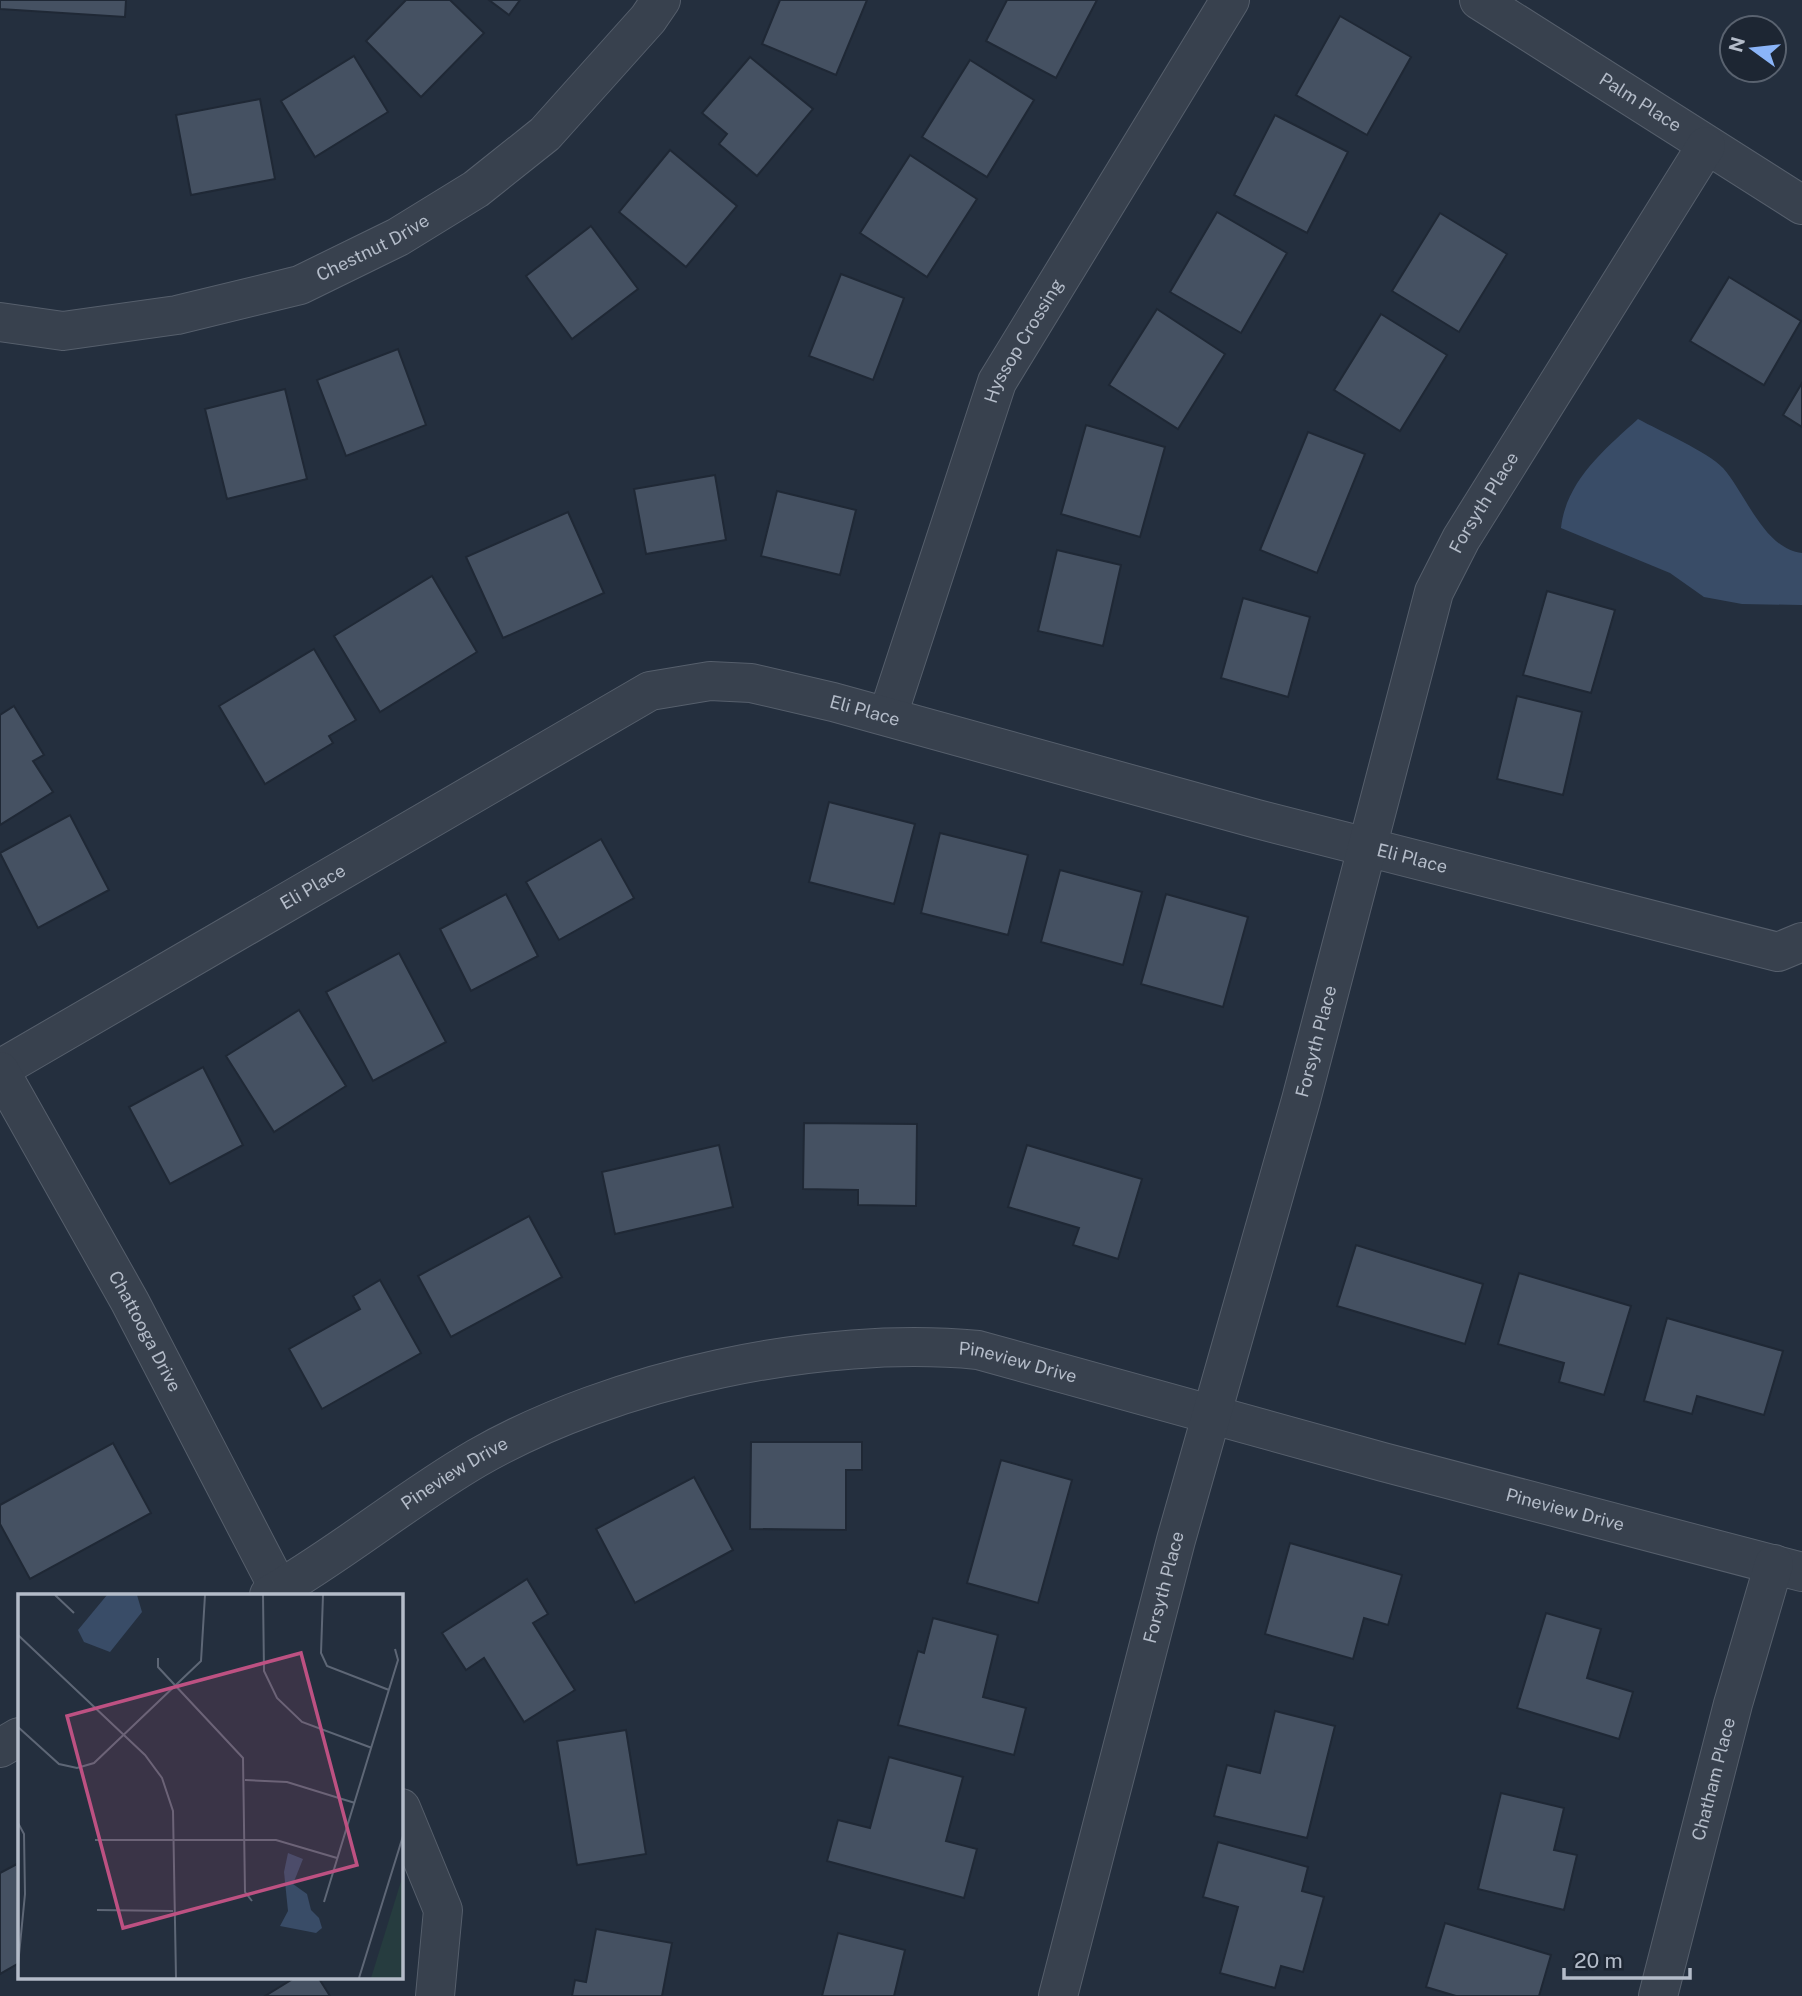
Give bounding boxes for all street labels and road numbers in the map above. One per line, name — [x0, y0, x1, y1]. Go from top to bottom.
street label: Palm Place — [1595, 68, 1686, 136]
street label: Chestnut Drive — [313, 209, 433, 285]
street label: Hyssop Crossing — [980, 275, 1067, 406]
street label: Forsyth Place — [1445, 448, 1523, 556]
street label: Eli Place — [828, 691, 902, 730]
street label: Eli Place — [1375, 839, 1450, 877]
street label: Eli Place — [276, 859, 349, 914]
street label: Forsyth Place — [1291, 983, 1341, 1100]
street label: Chattooga Drive — [105, 1267, 186, 1395]
street label: Pineview Drive — [958, 1337, 1079, 1387]
street label: Pineview Drive — [397, 1432, 511, 1514]
street label: Pineview Drive — [1504, 1484, 1627, 1535]
street label: Forsyth Place — [1139, 1529, 1188, 1646]
street label: Chatham Place — [1687, 1715, 1739, 1843]

